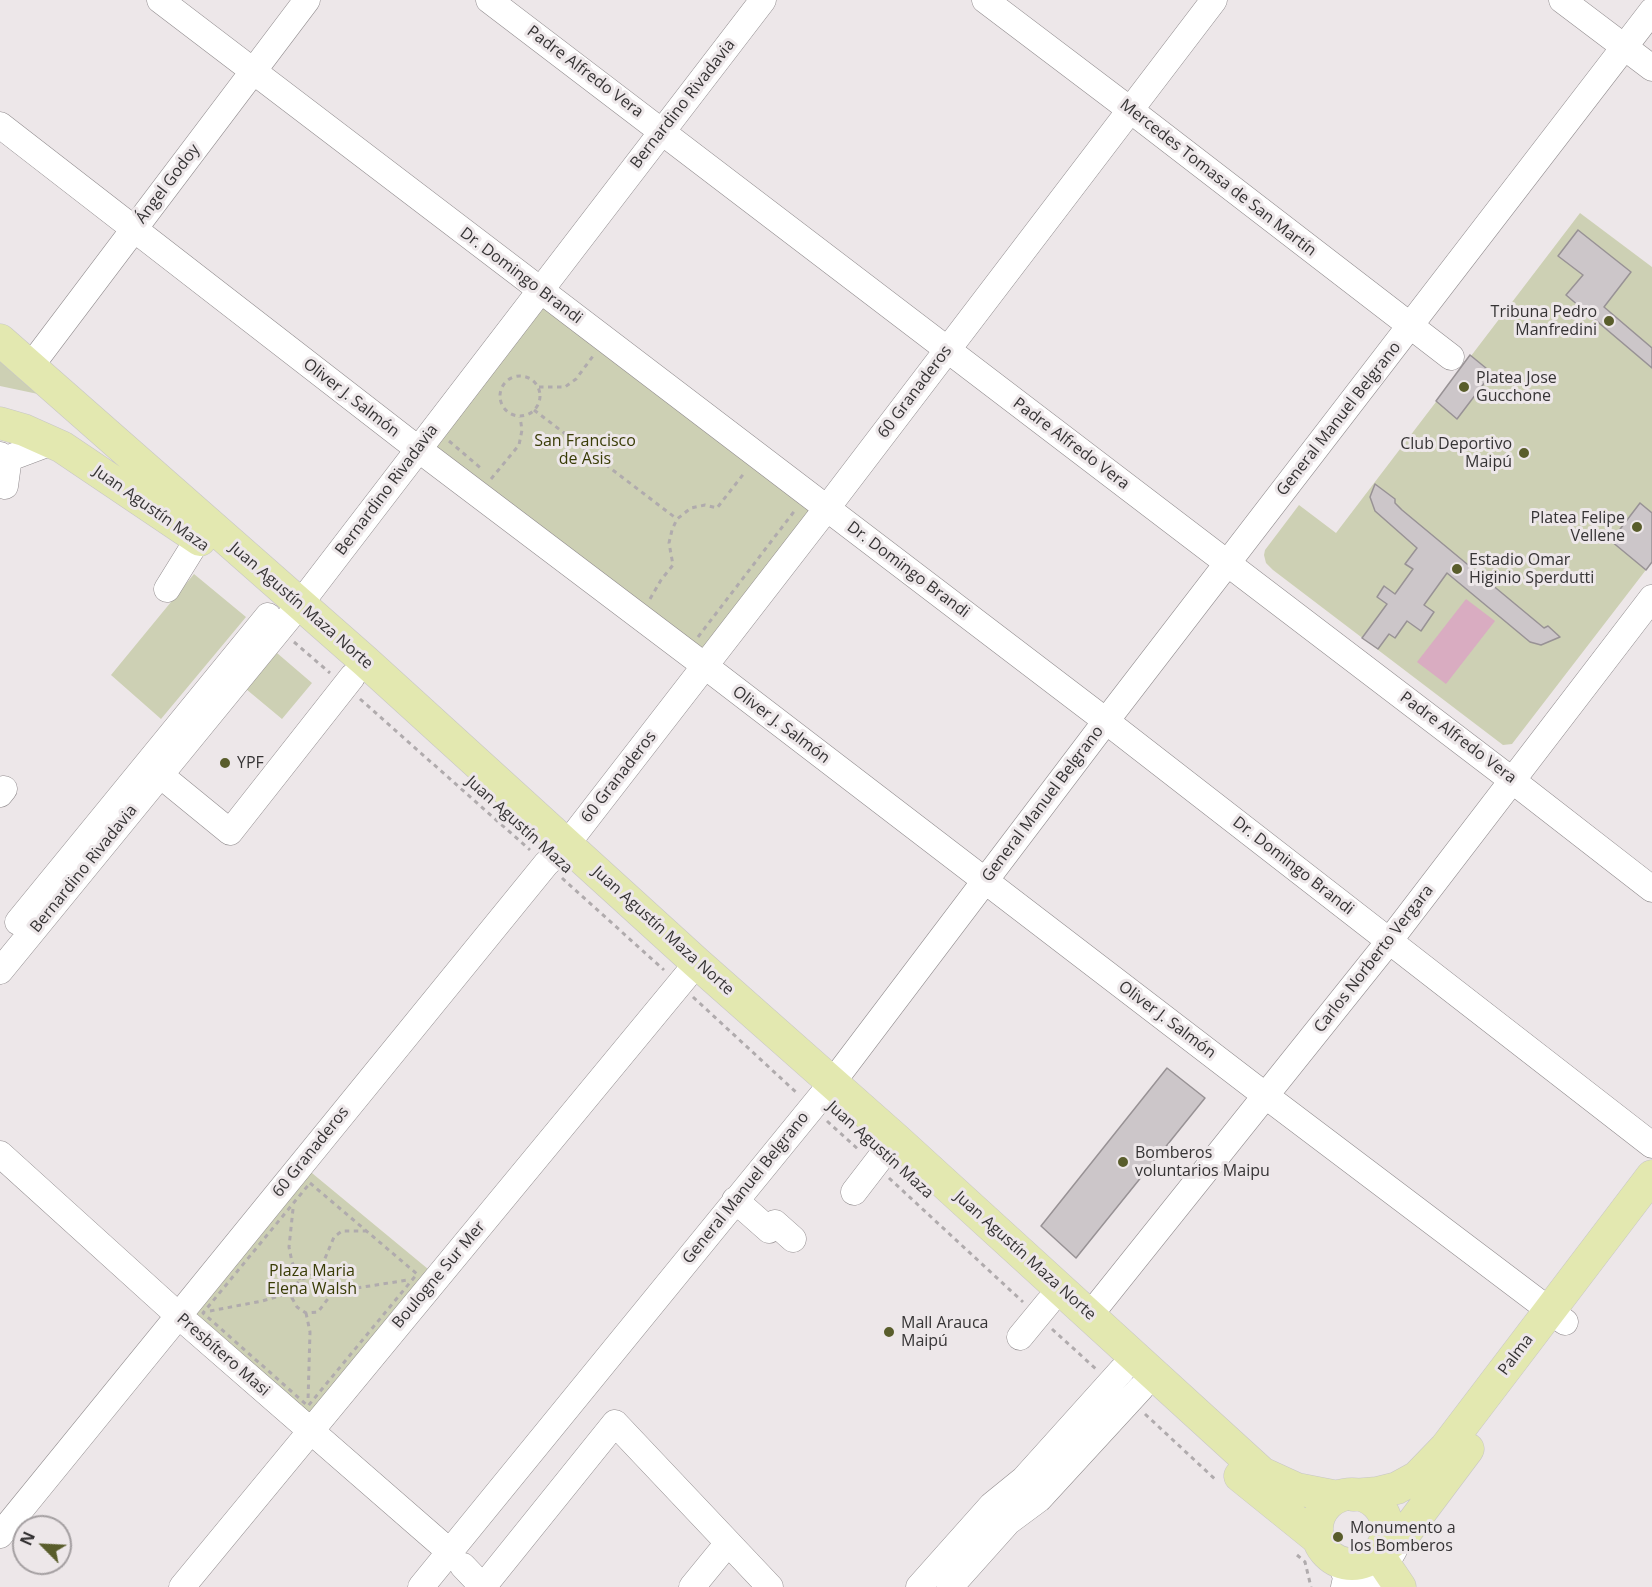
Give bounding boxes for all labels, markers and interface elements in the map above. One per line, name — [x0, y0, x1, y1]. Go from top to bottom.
street label: Padre Alfredo Vera — [523, 22, 647, 122]
street label: Bernardino Rivadavia — [627, 35, 739, 173]
street label: Mercedes Tomasa de San Martín — [1116, 95, 1320, 261]
street label: Ángel Godoy — [132, 140, 204, 228]
street label: Dr. Domingo Brandi — [456, 224, 586, 328]
place label: Tribuna Pedro Manfredini — [1491, 302, 1597, 340]
marker: Tribuna Pedro Manfredini — [1602, 314, 1616, 328]
street label: General Manuel Belgrano — [1273, 338, 1405, 500]
street label: 60 Granaderos — [874, 342, 956, 442]
street label: Oliver J. Salmón — [299, 354, 403, 442]
place label: Platea Jose Gucchone — [1476, 368, 1557, 406]
marker: Platea Jose Gucchone — [1457, 380, 1471, 394]
street label: Padre Alfredo Vera — [1009, 394, 1133, 494]
street label: Bernardino Rivadavia — [332, 421, 442, 559]
park label: San Francisco de Asis — [534, 431, 636, 469]
place label: Club Deportivo Maipú — [1400, 434, 1512, 472]
marker: Club Deportivo Maipú — [1517, 446, 1531, 460]
street label: Juan Agustín Maza — [90, 462, 212, 556]
place label: Platea Felipe Vellene — [1531, 508, 1625, 546]
street label: Dr. Domingo Brandi — [843, 518, 973, 622]
marker: Platea Felipe Vellene — [1630, 520, 1644, 534]
street label: Juan Agustín Maza Norte — [225, 539, 377, 673]
place label: Estadio Omar Higinio Sperdutti — [1469, 550, 1594, 588]
marker: Estadio Omar Higinio Sperdutti — [1450, 562, 1464, 576]
street label: Oliver J. Salmón — [729, 682, 833, 768]
street label: Padre Alfredo Vera — [1396, 688, 1520, 788]
street label: General Manuel Belgrano — [978, 722, 1108, 886]
street label: 60 Granaderos — [577, 727, 661, 827]
place label: YPF — [237, 753, 264, 773]
marker: YPF — [218, 756, 232, 770]
street label: Juan Agustín Maza — [462, 772, 576, 878]
street label: Bernardino Rivadavia — [27, 801, 141, 937]
street label: Dr. Domingo Brandi — [1229, 813, 1357, 919]
street label: Juan Agustín Maza Norte — [588, 862, 738, 1000]
street label: Carlos Norberto Vergara — [1310, 881, 1438, 1037]
street label: Oliver J. Salmón — [1115, 977, 1219, 1063]
street label: Juan Agustín Maza — [823, 1097, 937, 1203]
street label: 60 Granaderos — [269, 1103, 353, 1201]
street label: General Manuel Belgrano — [679, 1108, 813, 1268]
place label: Bomberos voluntarios Maipu — [1135, 1143, 1270, 1181]
marker: Bomberos voluntarios Maipu — [1116, 1155, 1130, 1169]
street label: Juan Agustín Maza Norte — [950, 1187, 1100, 1325]
street label: Boulogne Sur Mer — [388, 1217, 490, 1333]
park label: Plaza Maria Elena Walsh — [267, 1261, 357, 1299]
street label: Presbítero Masi — [173, 1310, 273, 1400]
place label: Mall Arauca Maipú — [901, 1313, 988, 1351]
marker: Mall Arauca Maipú — [882, 1325, 896, 1339]
street label: Palma — [1494, 1331, 1538, 1379]
north arrow — [12, 1515, 72, 1575]
place label: Monumento a los Bomberos — [1350, 1518, 1456, 1556]
text: N — [15, 1528, 40, 1549]
marker: Monumento a los Bomberos — [1331, 1530, 1345, 1544]

